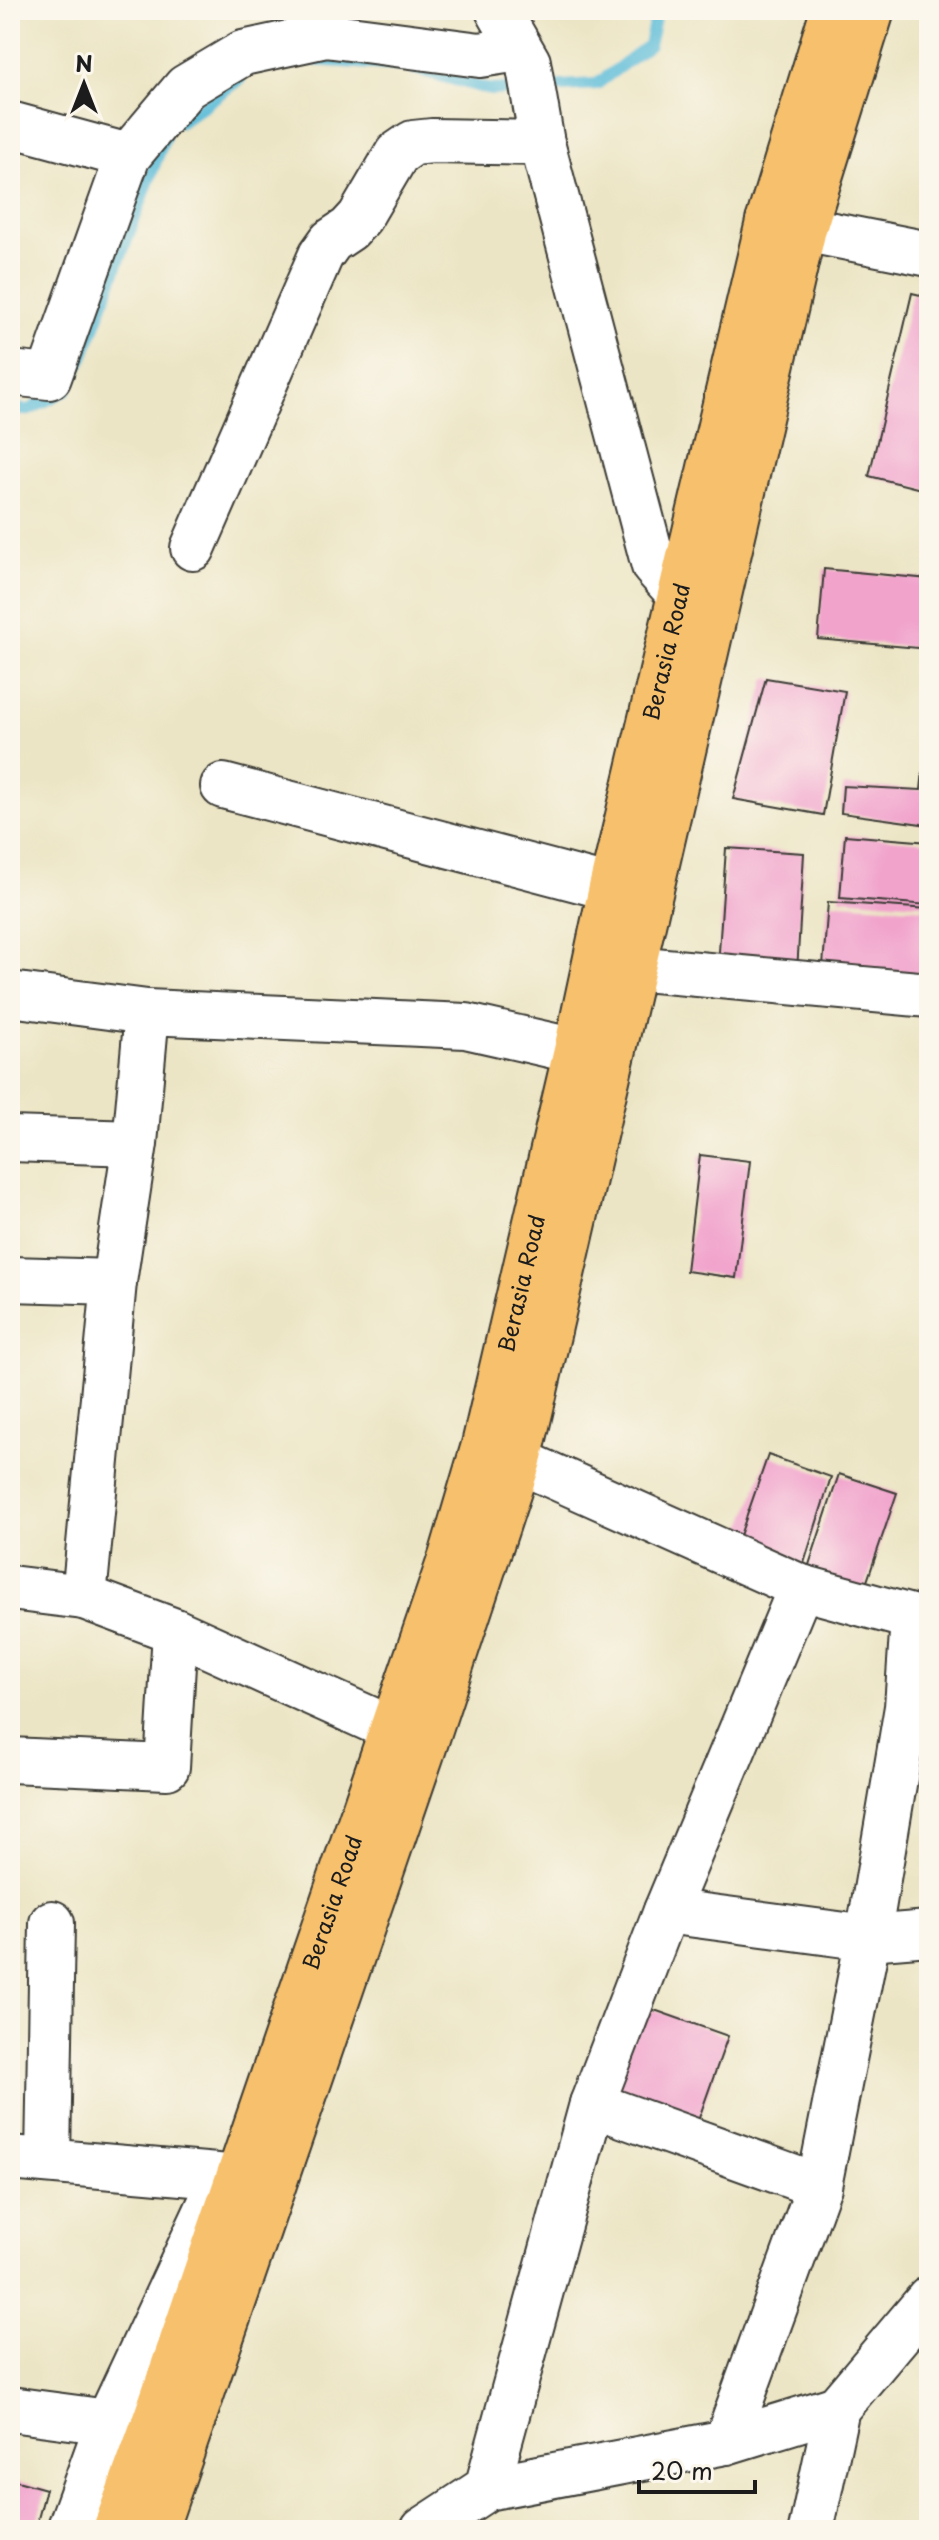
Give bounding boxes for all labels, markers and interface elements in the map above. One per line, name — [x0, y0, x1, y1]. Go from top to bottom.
north arrow — [44, 44, 124, 124]
text: N — [75, 46, 93, 79]
street label: Berasia Road — [633, 579, 697, 724]
street label: Berasia Road — [488, 1211, 552, 1355]
street label: Berasia Road — [293, 1830, 369, 1974]
scale bar — [639, 2444, 755, 2494]
text: 20 m — [651, 2452, 713, 2488]

